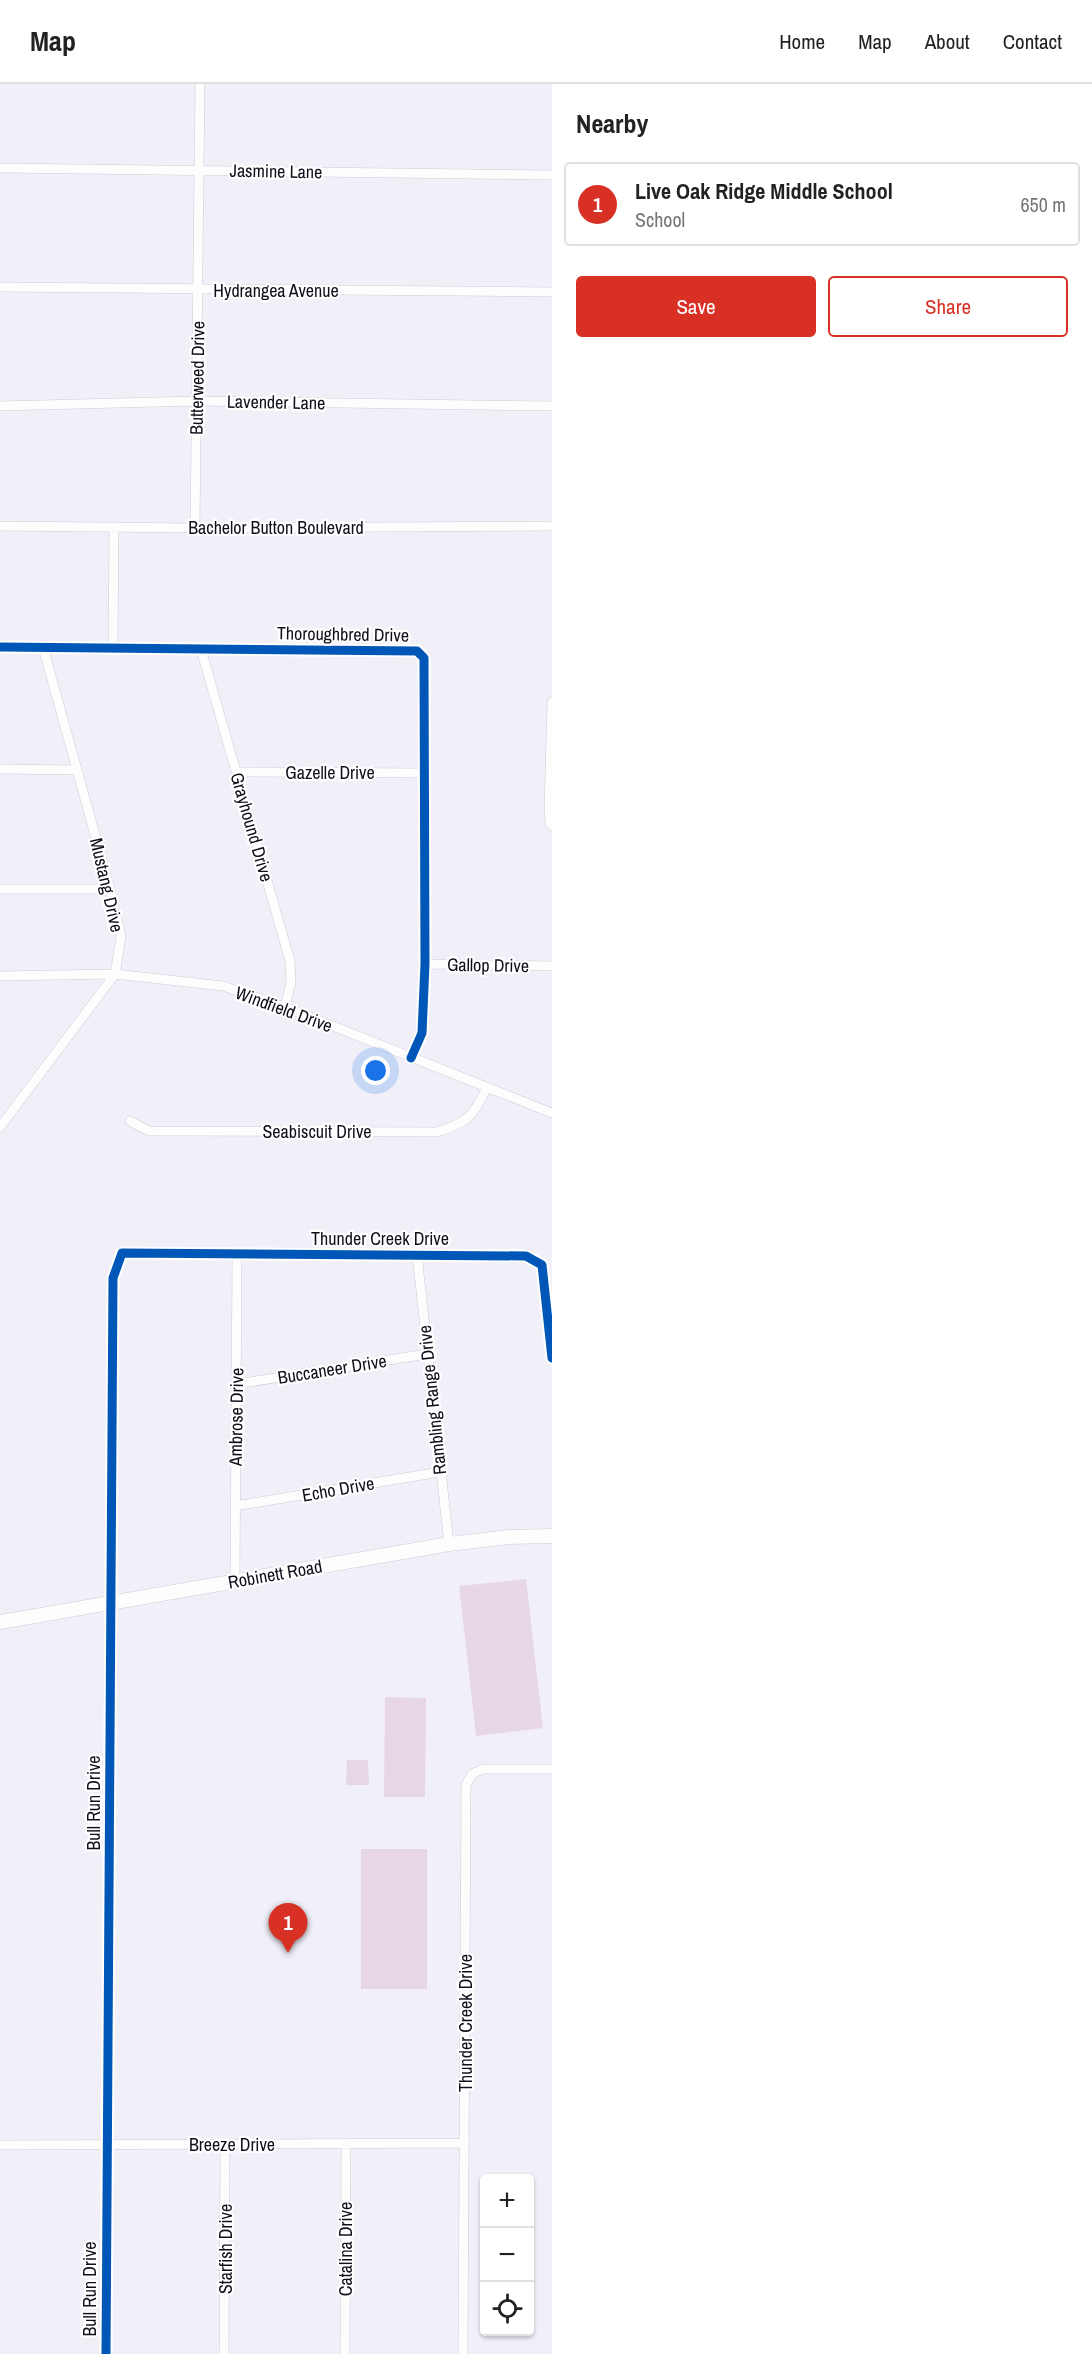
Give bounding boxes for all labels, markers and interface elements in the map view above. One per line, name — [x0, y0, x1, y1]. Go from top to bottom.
text: Map — [30, 22, 76, 60]
text: Home — [779, 27, 825, 56]
text: Map — [858, 27, 892, 56]
text: About — [925, 27, 970, 56]
text: Contact — [1003, 27, 1062, 56]
text: Nearby — [576, 106, 648, 141]
street label: Jasmine Lane — [229, 158, 323, 184]
text: Live Oak Ridge Middle School — [635, 176, 893, 206]
text: 1 — [593, 191, 602, 218]
text: 650 m — [1020, 191, 1066, 218]
text: School — [635, 206, 685, 233]
button: Save — [576, 276, 816, 337]
button: Share — [828, 276, 1068, 337]
street label: Hydrangea Avenue — [213, 278, 339, 303]
street label: Butterweed Drive — [184, 321, 210, 435]
street label: Lavender Lane — [227, 389, 325, 415]
street label: Bachelor Button Boulevard — [188, 515, 364, 540]
street label: Thoroughbred Drive — [277, 620, 409, 648]
street label: Gazelle Drive — [285, 760, 375, 785]
street label: Grayhound Drive — [224, 770, 280, 884]
street label: Mustang Drive — [84, 835, 130, 935]
street label: Gallop Drive — [447, 952, 529, 978]
street label: Windfield Drive — [232, 980, 336, 1038]
your location — [361, 1056, 390, 1085]
street label: Seabiscuit Drive — [262, 1119, 372, 1144]
street label: Thunder Creek Drive — [311, 1226, 449, 1251]
street label: Rambling Range Drive — [412, 1324, 452, 1476]
street label: Buccaneer Drive — [276, 1348, 388, 1390]
street label: Ambrose Drive — [223, 1368, 249, 1467]
street label: Echo Drive — [300, 1470, 376, 1508]
street label: Robinett Road — [226, 1553, 324, 1595]
street label: Bull Run Drive — [81, 1755, 106, 1851]
pin: 1 — [268, 1904, 308, 1953]
street label: Thunder Creek Drive — [453, 1954, 478, 2092]
street label: Breeze Drive — [189, 2132, 275, 2157]
map controls — [480, 2174, 534, 2336]
button: + — [480, 2174, 534, 2228]
street label: Catalina Drive — [333, 2202, 358, 2296]
street label: Starfish Drive — [213, 2204, 238, 2294]
button: − — [480, 2228, 534, 2282]
street label: Bull Run Drive — [77, 2241, 102, 2337]
button: locate — [480, 2282, 534, 2336]

